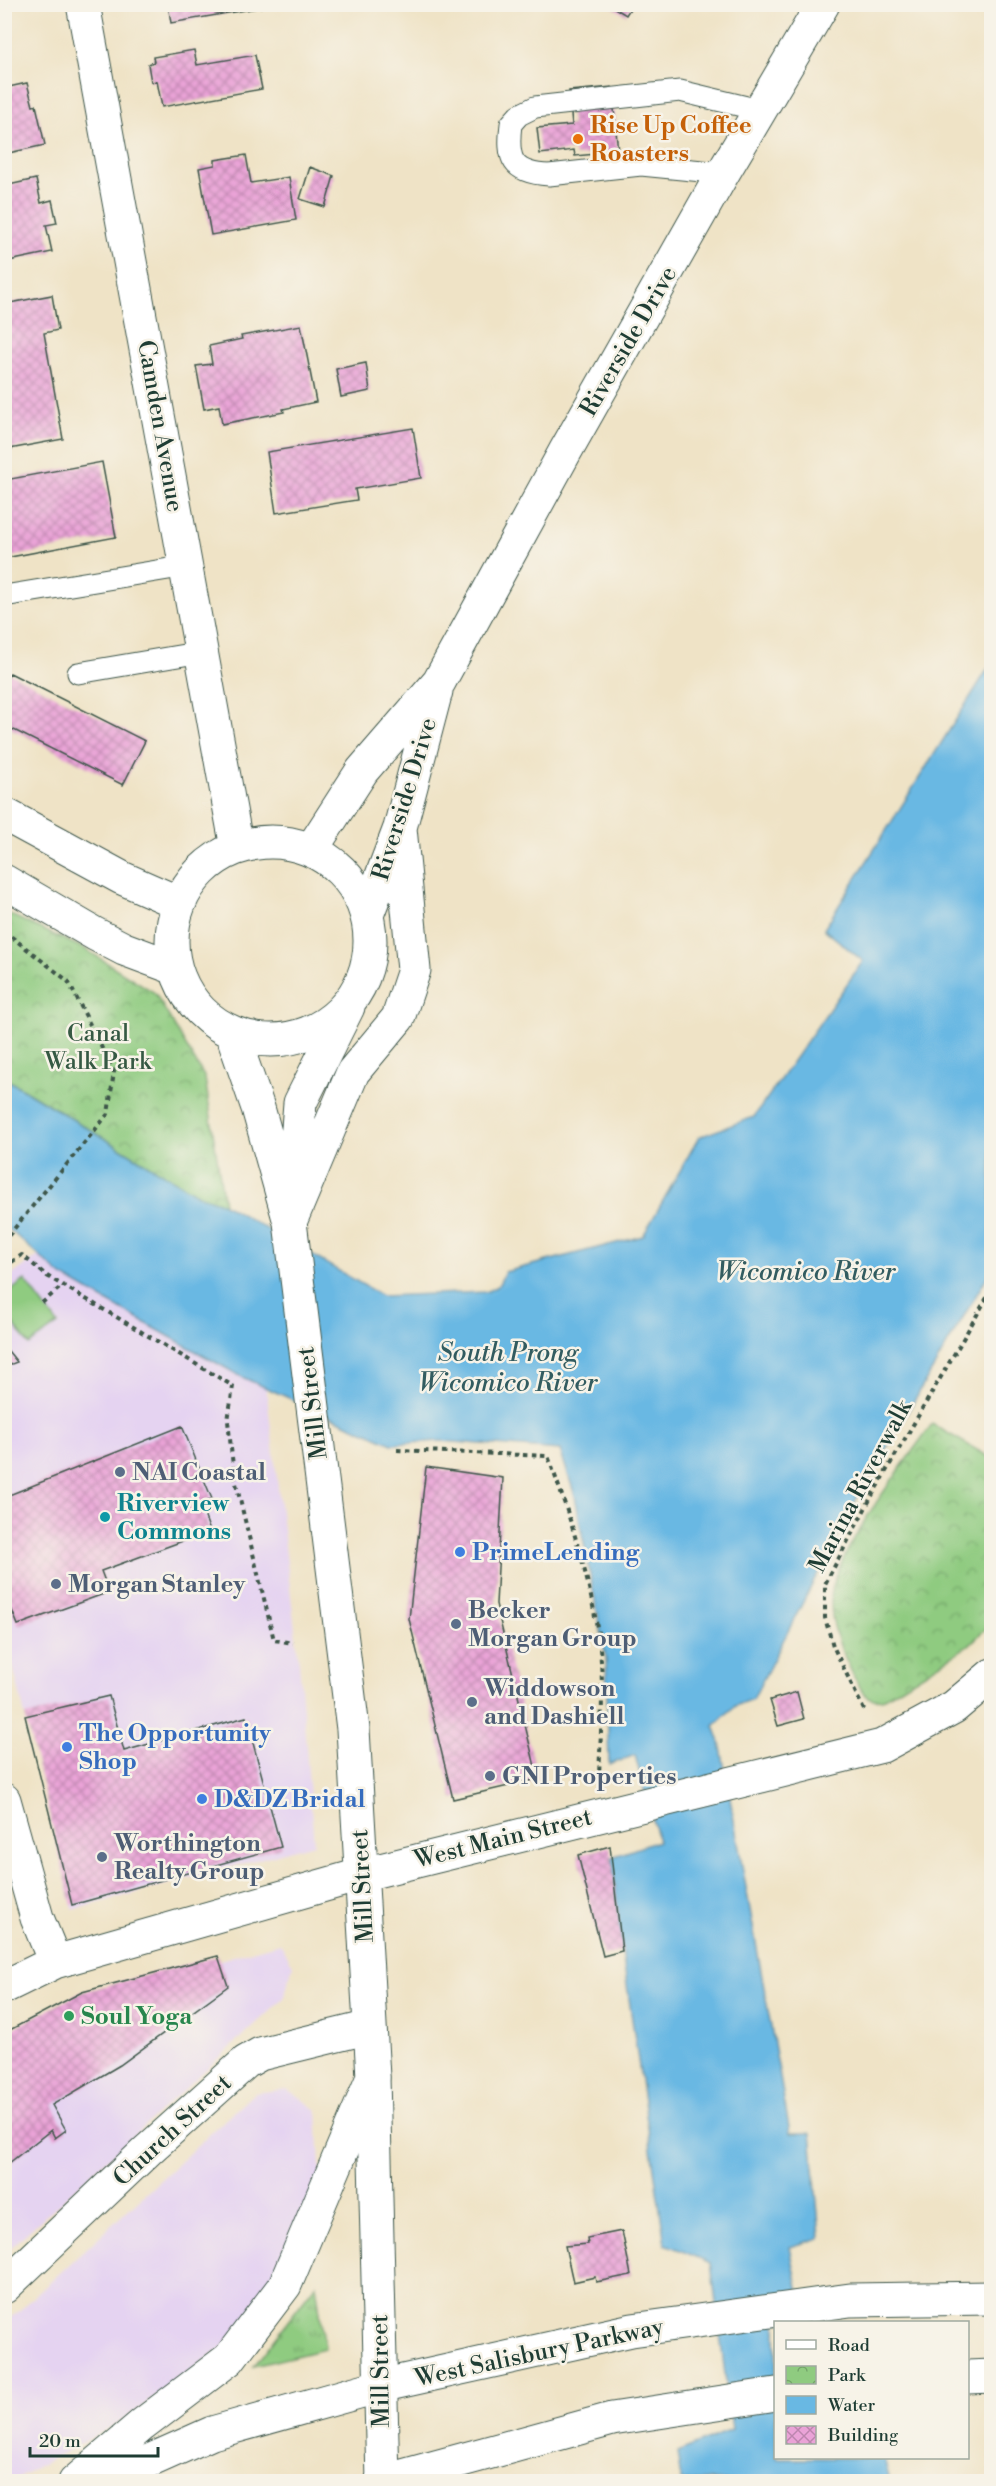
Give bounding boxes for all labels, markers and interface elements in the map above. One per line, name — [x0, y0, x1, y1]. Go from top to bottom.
place label: Rise Up Coffee Roasters — [590, 111, 752, 169]
marker: Rise Up Coffee Roasters — [571, 132, 585, 146]
street label: Riverside Drive — [574, 261, 684, 422]
street label: Camden Avenue — [130, 338, 190, 514]
street label: Riverside Drive — [366, 714, 444, 884]
park label: Canal Walk Park — [44, 1019, 153, 1077]
water label: Wicomico River — [716, 1256, 897, 1288]
water label: South Prong Wicomico River — [418, 1337, 599, 1399]
street label: Mill Street — [291, 1344, 335, 1461]
street label: Marina Riverwalk — [803, 1394, 920, 1578]
place label: NAI Coastal — [132, 1458, 266, 1488]
marker: NAI Coastal — [113, 1465, 127, 1479]
place label: Riverview Commons — [117, 1489, 231, 1547]
marker: Riverview Commons — [98, 1510, 112, 1524]
place label: PrimeLending — [472, 1538, 641, 1568]
marker: PrimeLending — [453, 1545, 467, 1559]
place label: Morgan Stanley — [68, 1570, 246, 1600]
marker: Morgan Stanley — [49, 1577, 63, 1591]
place label: Becker Morgan Group — [468, 1596, 637, 1654]
marker: Becker Morgan Group — [449, 1617, 463, 1631]
place label: Widdowson and Dashiell — [483, 1674, 624, 1732]
marker: Widdowson and Dashiell — [465, 1695, 479, 1709]
place label: The Opportunity Shop — [79, 1719, 272, 1777]
marker: The Opportunity Shop — [60, 1740, 74, 1754]
place label: GNI Properties — [502, 1762, 677, 1792]
marker: GNI Properties — [483, 1769, 497, 1783]
place label: D&DZ Bridal — [214, 1785, 365, 1815]
marker: D&DZ Bridal — [195, 1792, 209, 1806]
street label: West Main Street — [410, 1802, 596, 1876]
street label: Mill Street — [345, 1828, 381, 1943]
place label: Worthington Realty Group — [113, 1829, 265, 1887]
marker: Worthington Realty Group — [95, 1850, 109, 1864]
place label: Soul Yoga — [81, 2002, 193, 2032]
marker: Soul Yoga — [62, 2009, 76, 2023]
street label: Church Street — [107, 2068, 238, 2193]
street label: West Salisbury Parkway — [411, 2312, 667, 2394]
street label: Mill Street — [365, 2313, 397, 2428]
legend — [774, 2321, 969, 2459]
text: Road — [828, 2334, 871, 2357]
text: Park — [828, 2364, 867, 2387]
text: Water — [827, 2394, 876, 2417]
scale bar — [30, 2420, 158, 2458]
text: Building — [827, 2424, 899, 2447]
text: 20 m — [39, 2430, 81, 2453]

